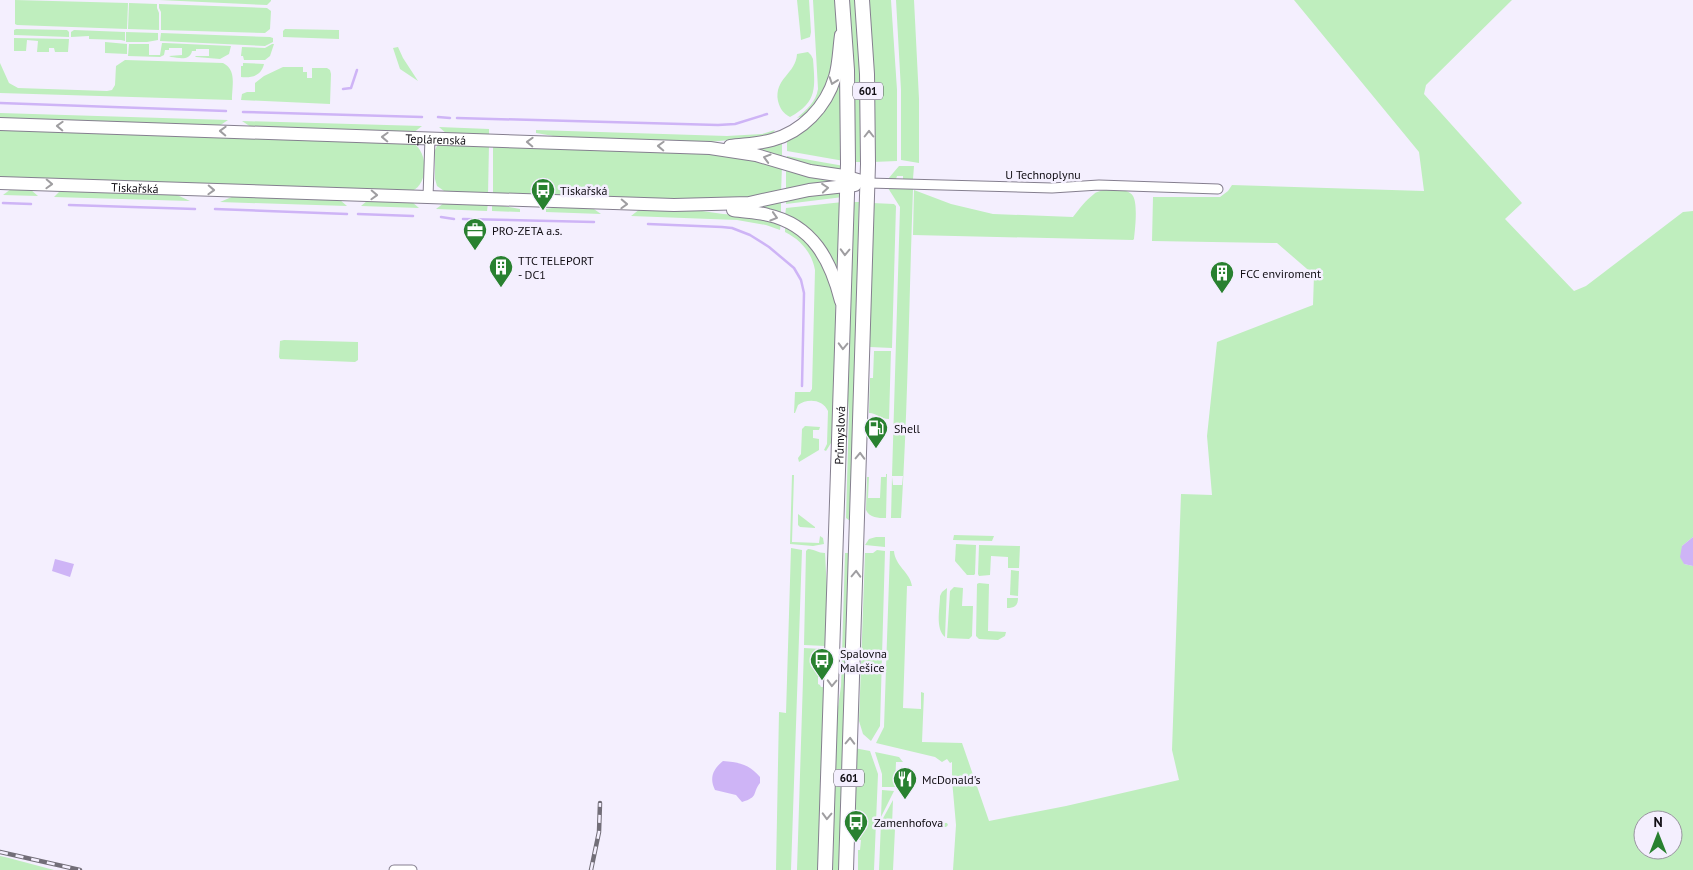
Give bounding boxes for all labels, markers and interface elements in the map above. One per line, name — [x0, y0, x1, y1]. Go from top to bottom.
one-way arrow — [829, 77, 839, 85]
road number: 601 — [853, 82, 883, 100]
one-way arrow — [56, 121, 64, 131]
one-way arrow — [218, 126, 226, 137]
street label: Teplárenská — [405, 130, 466, 147]
one-way arrow — [863, 130, 874, 138]
one-way arrow — [381, 131, 389, 142]
one-way arrow — [526, 136, 534, 147]
one-way arrow — [657, 141, 664, 151]
one-way arrow — [763, 153, 771, 163]
street label: U Technoplynu — [1005, 167, 1081, 182]
bus stop icon: Tiskařská — [530, 177, 556, 211]
one-way arrow — [45, 179, 53, 190]
street label: Tiskařská — [111, 179, 159, 196]
place label: Tiskařská — [560, 183, 608, 198]
one-way arrow — [822, 183, 830, 194]
one-way arrow — [207, 184, 215, 195]
one-way arrow — [370, 190, 378, 200]
one-way arrow — [620, 198, 628, 209]
one-way arrow — [769, 211, 778, 221]
office icon: PRO-ZETA a.s. — [462, 217, 488, 251]
place label: PRO-ZETA a.s. — [492, 223, 562, 238]
one-way arrow — [840, 248, 851, 256]
place label: TTC TELEPORT - DC1 — [518, 253, 594, 282]
building icon: TTC TELEPORT - DC1 — [488, 254, 514, 288]
building icon: FCC enviroment — [1209, 260, 1235, 294]
place label: FCC enviroment — [1240, 266, 1321, 281]
one-way arrow — [837, 342, 848, 350]
street label: Průmyslová — [831, 406, 848, 465]
fuel station icon: Shell — [863, 415, 889, 449]
place label: Shell — [894, 421, 921, 436]
one-way arrow — [854, 452, 865, 460]
one-way arrow — [851, 569, 861, 577]
place label: Spalovna Malešice — [840, 646, 887, 675]
bus stop icon: Spalovna Malešice — [809, 647, 835, 681]
one-way arrow — [827, 680, 837, 688]
one-way arrow — [845, 737, 856, 745]
restaurant icon: McDonald's — [892, 766, 918, 800]
road number: 601 — [834, 770, 864, 786]
place label: McDonald's — [922, 772, 981, 787]
bus stop icon: Zamenhofova — [843, 809, 869, 843]
north arrow — [1633, 810, 1683, 860]
one-way arrow — [822, 812, 833, 820]
text: N — [1653, 813, 1663, 831]
place label: Zamenhofova — [874, 815, 943, 830]

